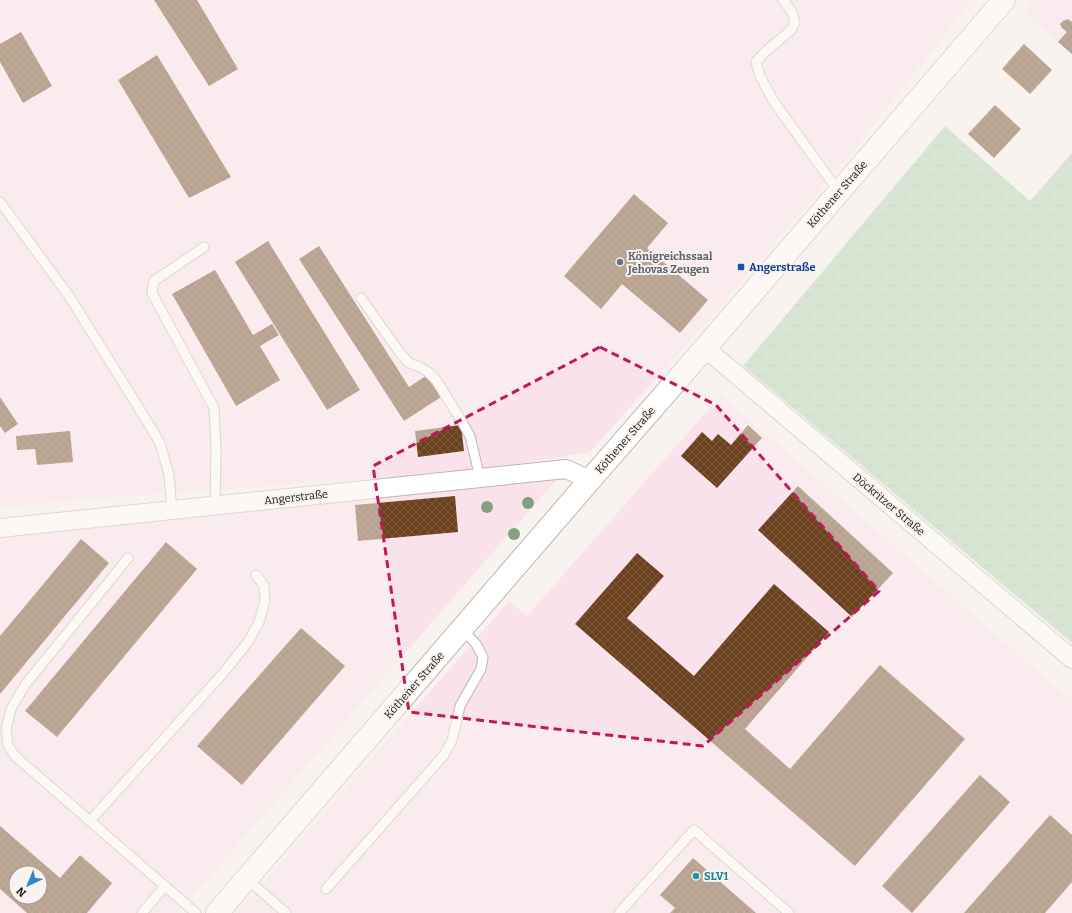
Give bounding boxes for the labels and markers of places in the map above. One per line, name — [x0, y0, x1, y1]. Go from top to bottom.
place label: Königreichssaal Jehovas Zeugen — [627, 250, 713, 276]
marker: Königreichssaal Jehovas Zeugen — [615, 257, 625, 267]
place label: Angerstraße — [749, 261, 815, 274]
marker: Angerstraße — [736, 262, 746, 272]
place label: SLV1 — [704, 870, 729, 883]
marker: SLV1 — [691, 871, 701, 881]

